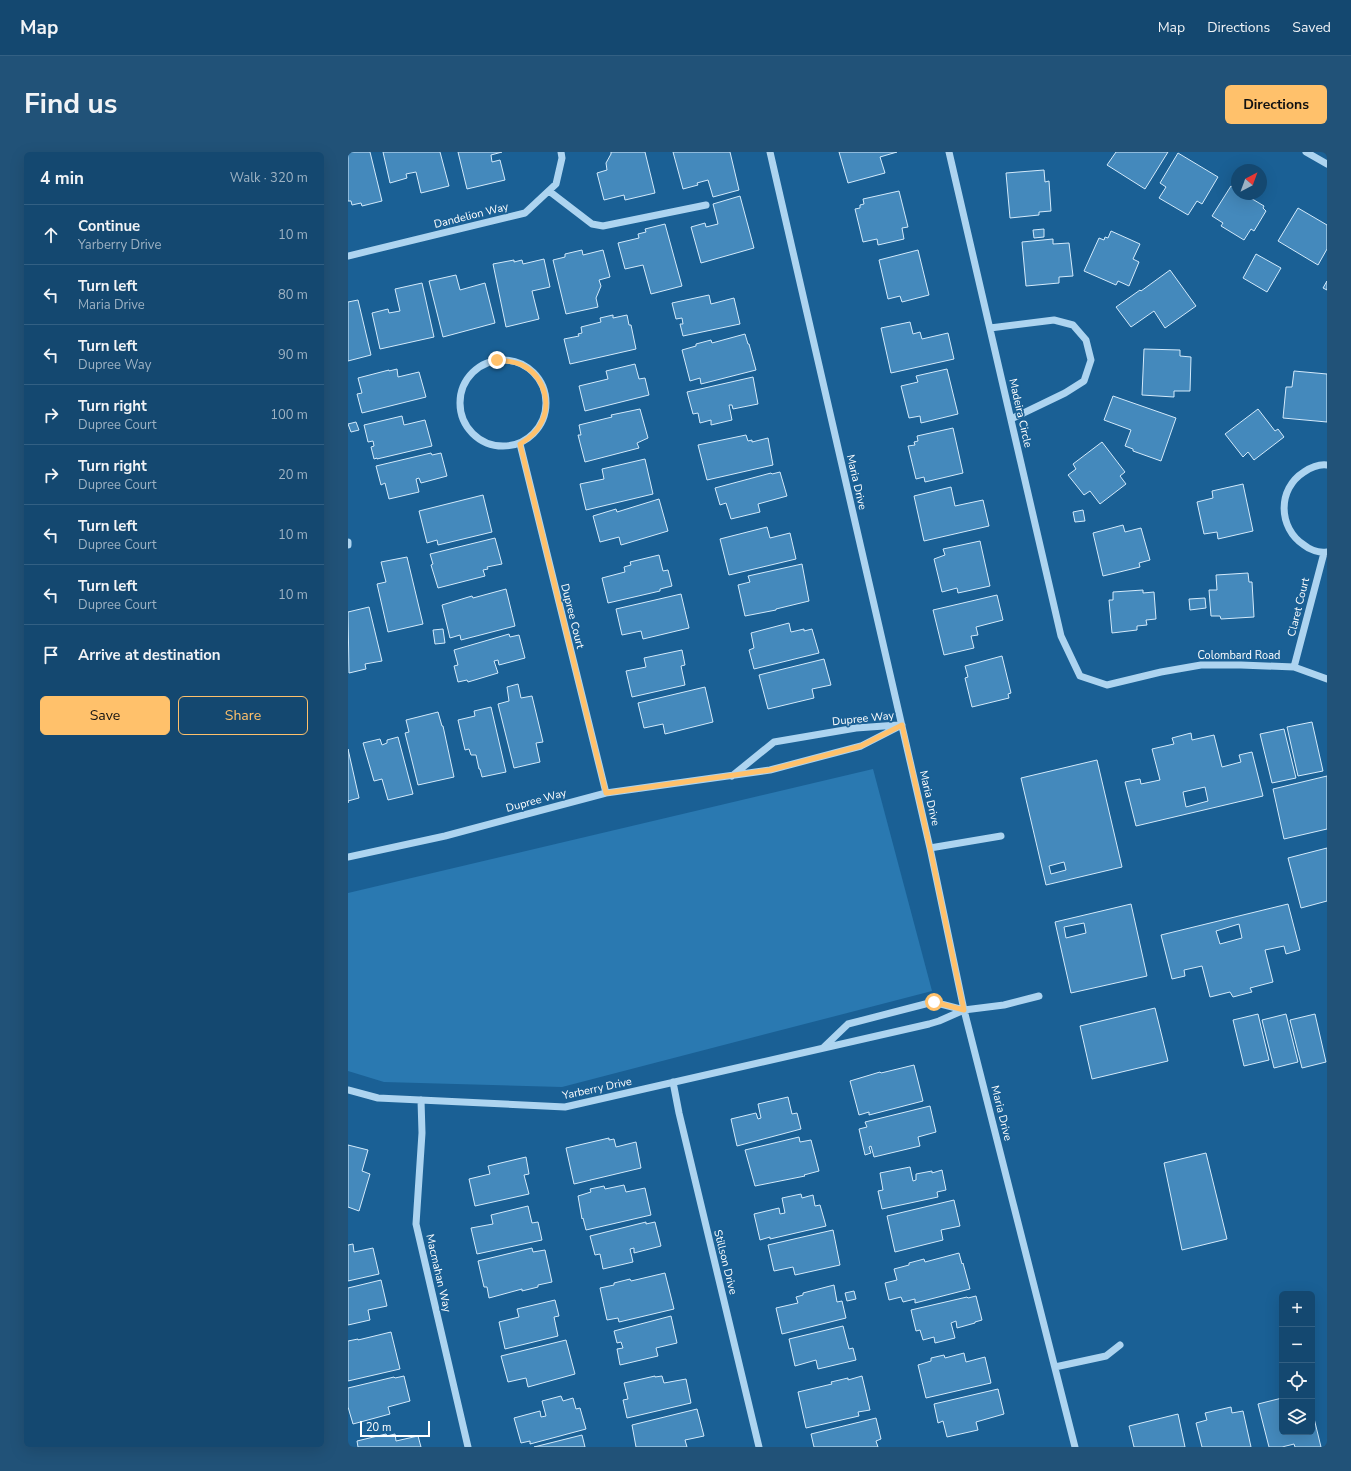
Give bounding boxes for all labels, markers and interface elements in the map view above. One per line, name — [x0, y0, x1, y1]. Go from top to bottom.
text: Map — [20, 15, 58, 41]
text: Map — [1158, 18, 1185, 37]
text: Directions — [1207, 18, 1270, 37]
text: Saved — [1292, 18, 1331, 37]
text: Find us — [24, 85, 118, 123]
button: Directions — [1225, 85, 1327, 124]
north arrow — [1231, 164, 1267, 200]
text: 4 min — [40, 167, 84, 190]
text: Walk · 320 m — [230, 169, 308, 187]
street label: Dandelion Way — [432, 199, 510, 232]
text: Continue — [78, 216, 140, 236]
icon: ahead — [40, 224, 62, 246]
text: 10 m — [278, 226, 308, 244]
text: Yarberry Drive — [78, 236, 161, 254]
text: Turn left — [78, 276, 137, 296]
icon: left — [40, 284, 62, 306]
text: 80 m — [278, 286, 308, 304]
text: Maria Drive — [78, 296, 145, 314]
text: Turn left — [78, 336, 137, 356]
icon: left — [40, 344, 62, 366]
text: 90 m — [278, 346, 308, 364]
route end — [488, 351, 506, 369]
text: Dupree Way — [78, 356, 151, 374]
street label: Madeira Circle — [1005, 377, 1036, 449]
text: Turn right — [78, 396, 147, 416]
icon: right — [40, 404, 62, 426]
text: 100 m — [270, 406, 308, 424]
text: Dupree Court — [78, 416, 157, 434]
street label: Maria Drive — [843, 453, 870, 511]
text: Turn right — [78, 456, 147, 476]
icon: right — [40, 464, 62, 486]
text: 20 m — [278, 466, 308, 484]
text: Dupree Court — [78, 476, 157, 494]
text: Turn left — [78, 516, 137, 536]
icon: left — [40, 524, 62, 546]
text: 10 m — [278, 526, 308, 544]
text: Dupree Court — [78, 536, 157, 554]
text: Turn left — [78, 576, 137, 596]
street label: Claret Court — [1284, 576, 1313, 638]
street label: Dupree Court — [557, 582, 588, 650]
icon: left — [40, 584, 62, 606]
text: 10 m — [278, 586, 308, 604]
text: Dupree Court — [78, 596, 157, 614]
icon: arrive — [40, 644, 62, 666]
text: Arrive at destination — [78, 645, 221, 665]
street label: Colombard Road — [1198, 648, 1280, 663]
button: Save — [40, 696, 170, 735]
button: Share — [178, 696, 308, 735]
street label: Dupree Way — [831, 708, 895, 729]
street label: Maria Drive — [916, 769, 943, 827]
street label: Dupree Way — [504, 785, 568, 816]
route start — [925, 993, 943, 1011]
street label: Yarberry Drive — [560, 1074, 633, 1103]
street label: Maria Drive — [987, 1084, 1016, 1142]
street label: Stillson Drive — [710, 1228, 741, 1296]
street label: Macmahan Way — [422, 1233, 455, 1314]
map controls — [1279, 1291, 1315, 1435]
button: + — [1279, 1291, 1315, 1327]
button: − — [1279, 1327, 1315, 1363]
button: locate — [1279, 1363, 1315, 1399]
button: layers — [1279, 1399, 1315, 1435]
scale bar — [360, 1419, 430, 1438]
text: 20 m — [366, 1420, 391, 1435]

